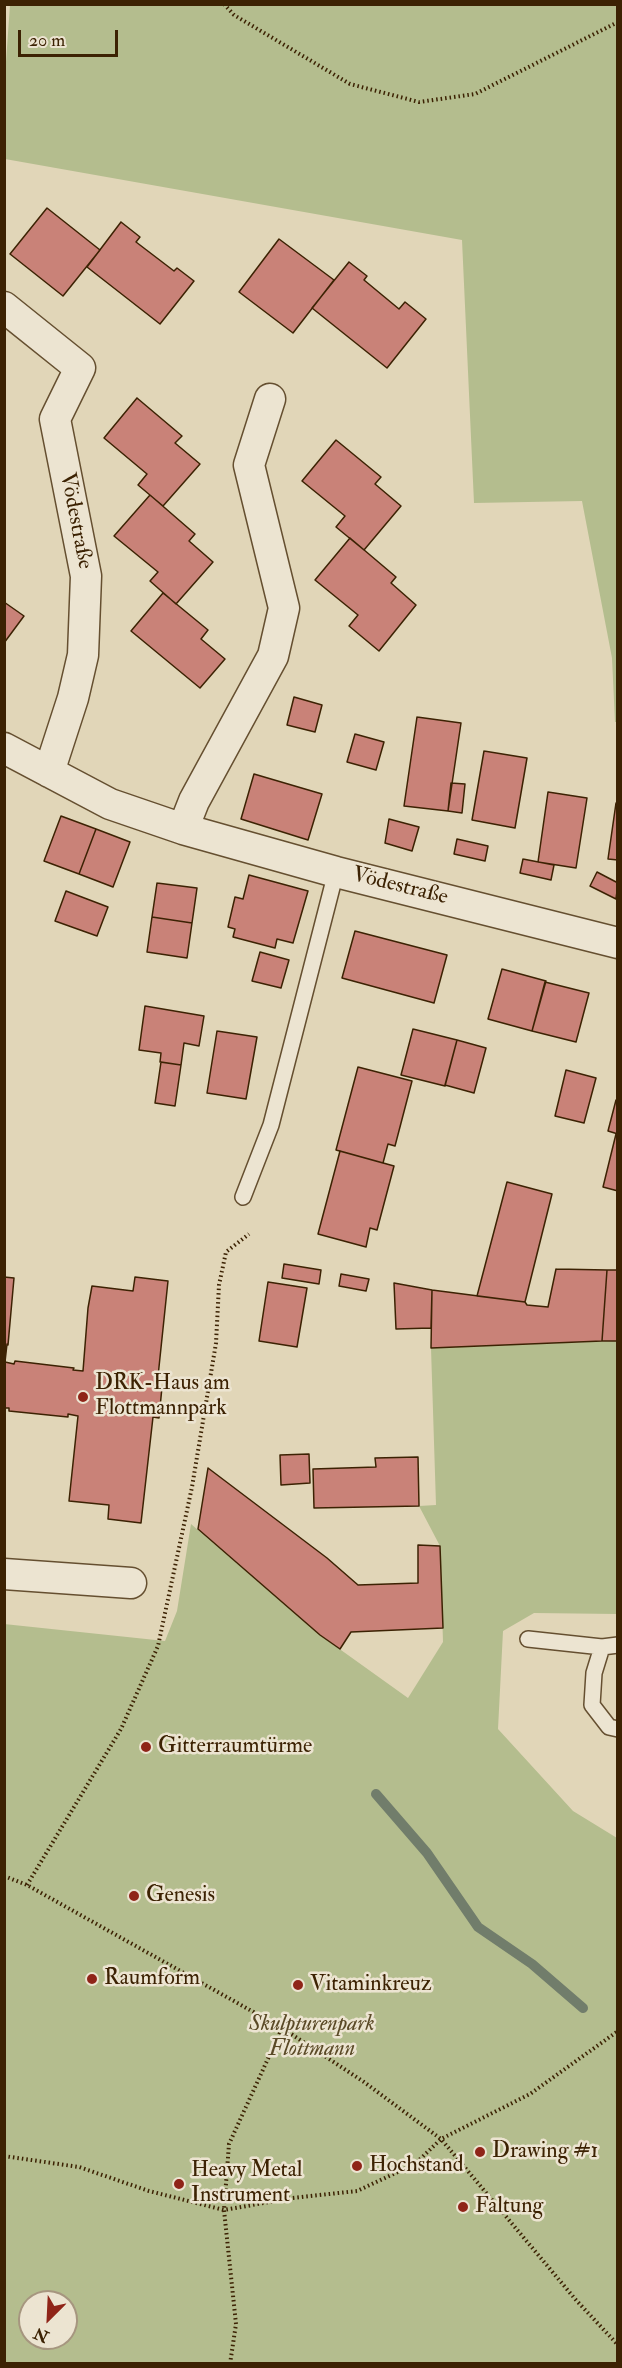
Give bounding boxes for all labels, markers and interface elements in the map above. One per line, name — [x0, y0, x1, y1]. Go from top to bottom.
scale bar — [21, 18, 122, 56]
text: 20 m — [29, 29, 65, 52]
street label: Vödestraße — [53, 471, 97, 571]
street label: Vödestraße — [349, 862, 451, 912]
place label: DRK-Haus am Flottmannpark — [95, 1371, 230, 1422]
marker: DRK-Haus am Flottmannpark — [76, 1390, 90, 1404]
place label: Gitterraumtürme — [158, 1734, 312, 1760]
marker: Gitterraumtürme — [139, 1740, 153, 1754]
place label: Genesis — [146, 1883, 215, 1909]
marker: Genesis — [127, 1889, 141, 1903]
place label: Raumform — [104, 1966, 200, 1992]
marker: Raumform — [85, 1972, 99, 1986]
place label: Vitaminkreuz — [310, 1972, 432, 1998]
marker: Vitaminkreuz — [291, 1978, 305, 1992]
park label: Skulpturenpark Flottmann — [249, 2012, 375, 2064]
place label: Drawing #1 — [492, 2139, 598, 2165]
marker: Drawing #1 — [473, 2145, 487, 2159]
place label: Hochstand — [369, 2153, 464, 2179]
place label: Heavy Metal Instrument — [191, 2158, 302, 2210]
marker: Hochstand — [350, 2159, 364, 2173]
marker: Heavy Metal Instrument — [172, 2177, 186, 2191]
place label: Faltung — [475, 2194, 543, 2220]
marker: Faltung — [456, 2200, 470, 2214]
north arrow — [18, 2290, 78, 2350]
text: N — [31, 2323, 52, 2347]

